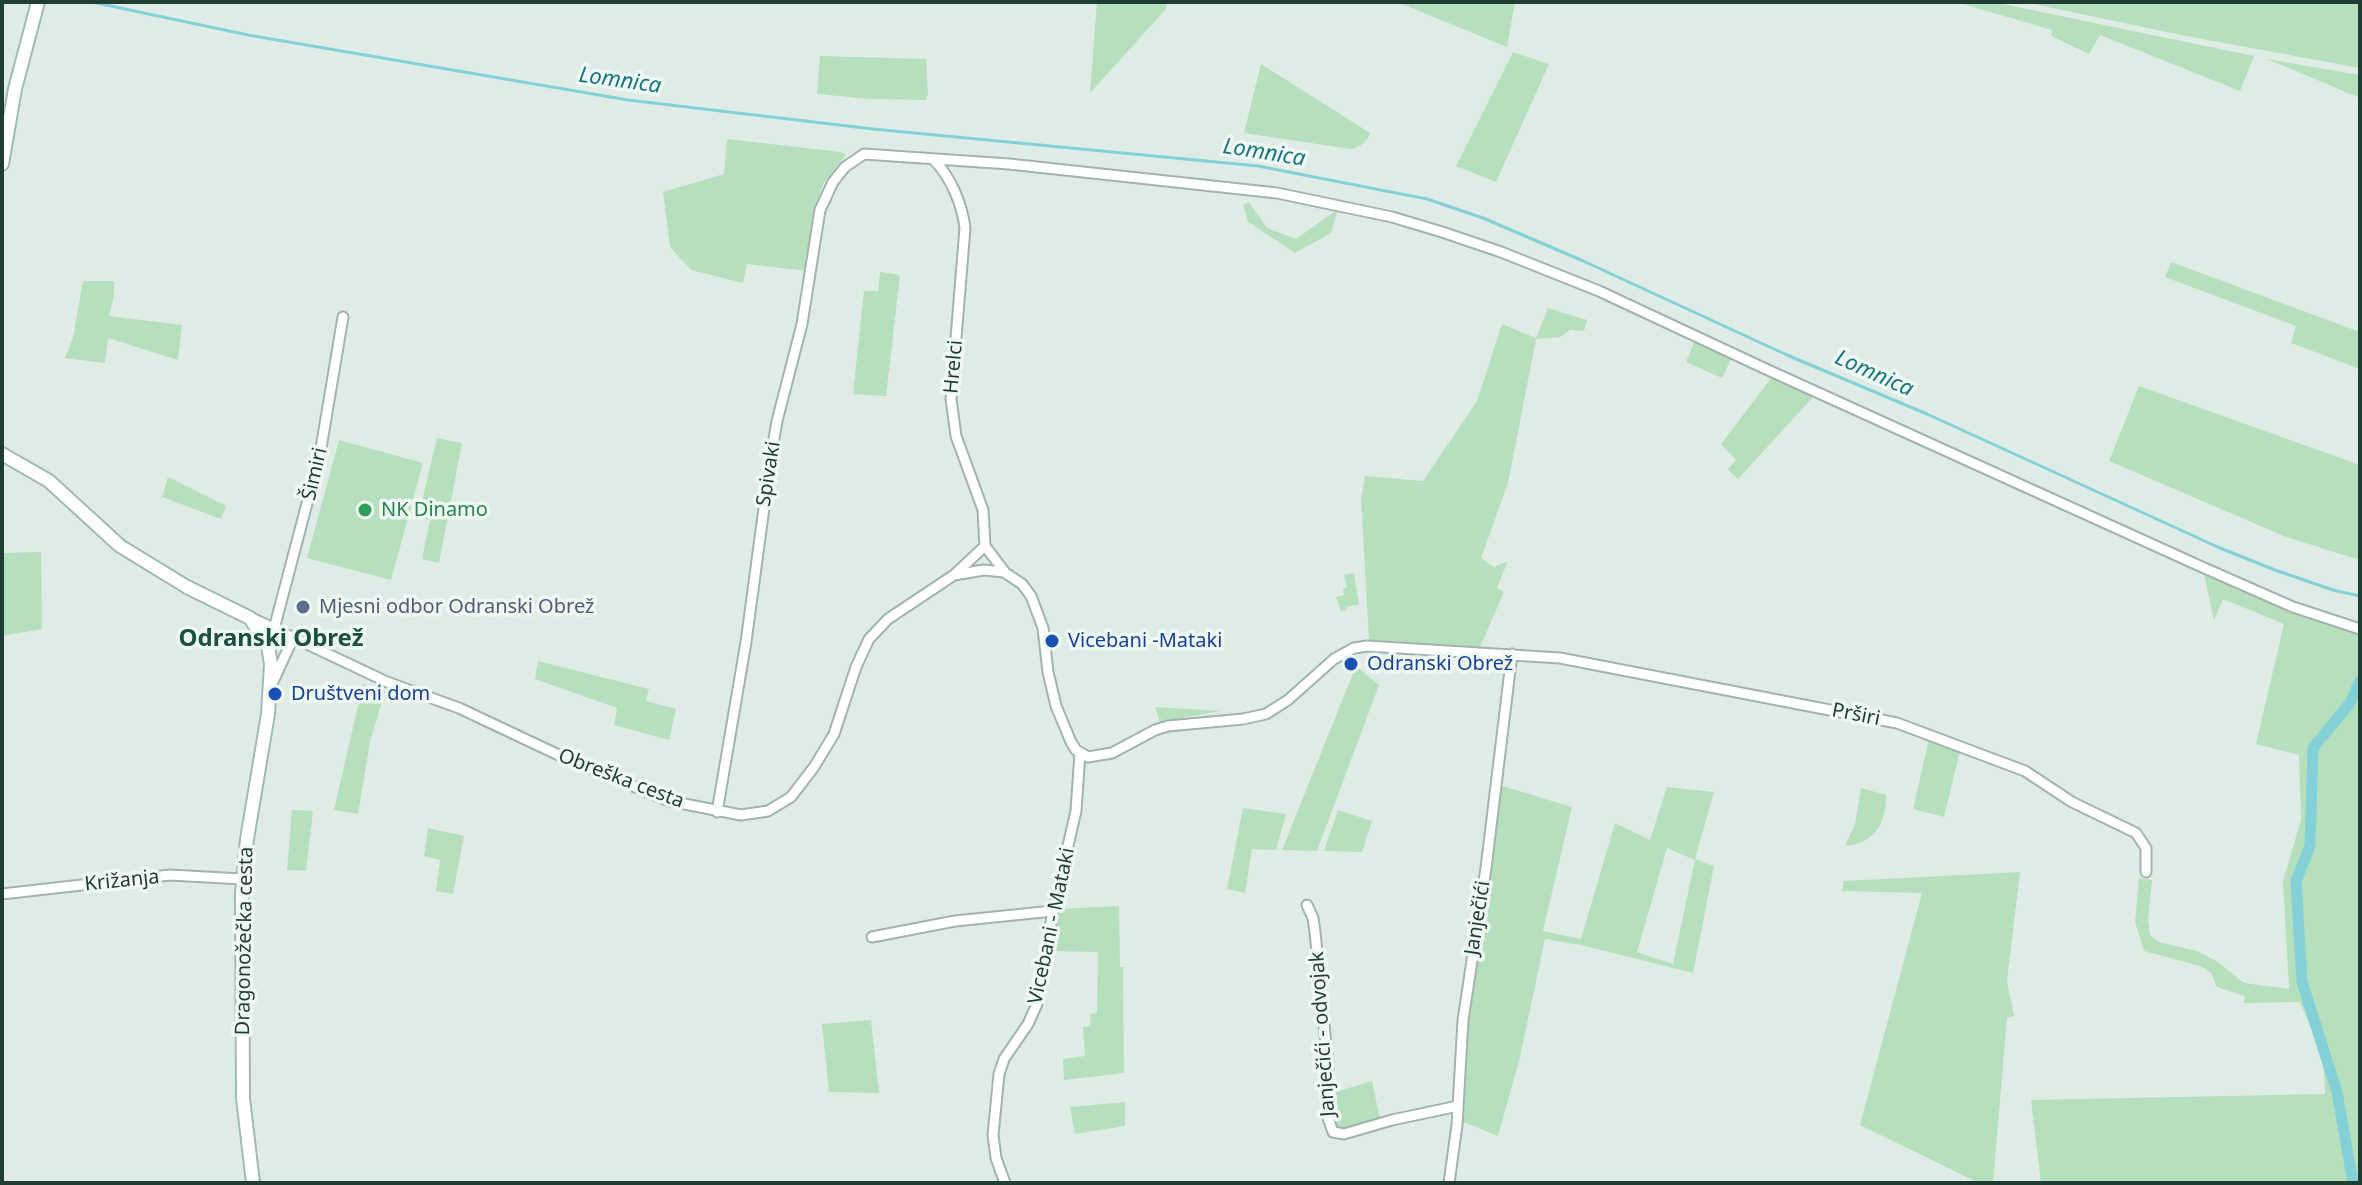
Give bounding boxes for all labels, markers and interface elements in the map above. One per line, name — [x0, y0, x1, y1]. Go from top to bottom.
water label: Lomnica — [577, 62, 663, 100]
water label: Lomnica — [1221, 133, 1307, 173]
street label: Hrelci — [940, 339, 968, 395]
water label: Lomnica — [1831, 345, 1917, 403]
street label: Spivaki — [752, 440, 786, 508]
street label: Šimiri — [297, 445, 333, 503]
place label: NK Dinamo — [381, 498, 488, 522]
marker: NK Dinamo — [356, 501, 374, 519]
place label: Mjesni odbor Odranski Obrež — [319, 595, 594, 619]
marker: Mjesni odbor Odranski Obrež — [294, 598, 312, 616]
district label: Odranski Obrež — [178, 625, 364, 653]
place label: Vicebani -Mataki — [1068, 629, 1222, 653]
marker: Vicebani -Mataki — [1043, 632, 1061, 650]
place label: Odranski Obrež — [1367, 652, 1513, 676]
marker: Odranski Obrež — [1342, 655, 1360, 673]
place label: Društveni dom — [291, 682, 430, 706]
marker: Društveni dom — [266, 685, 284, 703]
street label: Prširi — [1830, 699, 1882, 731]
street label: Obreška cesta — [555, 744, 687, 814]
street label: Vicebani - Mataki — [1024, 845, 1080, 1007]
street label: Dragonožečka cesta — [231, 846, 259, 1036]
street label: Križanja — [83, 865, 161, 897]
street label: Janječići — [1460, 879, 1496, 957]
street label: Janječići - odvojak — [1305, 951, 1341, 1117]

